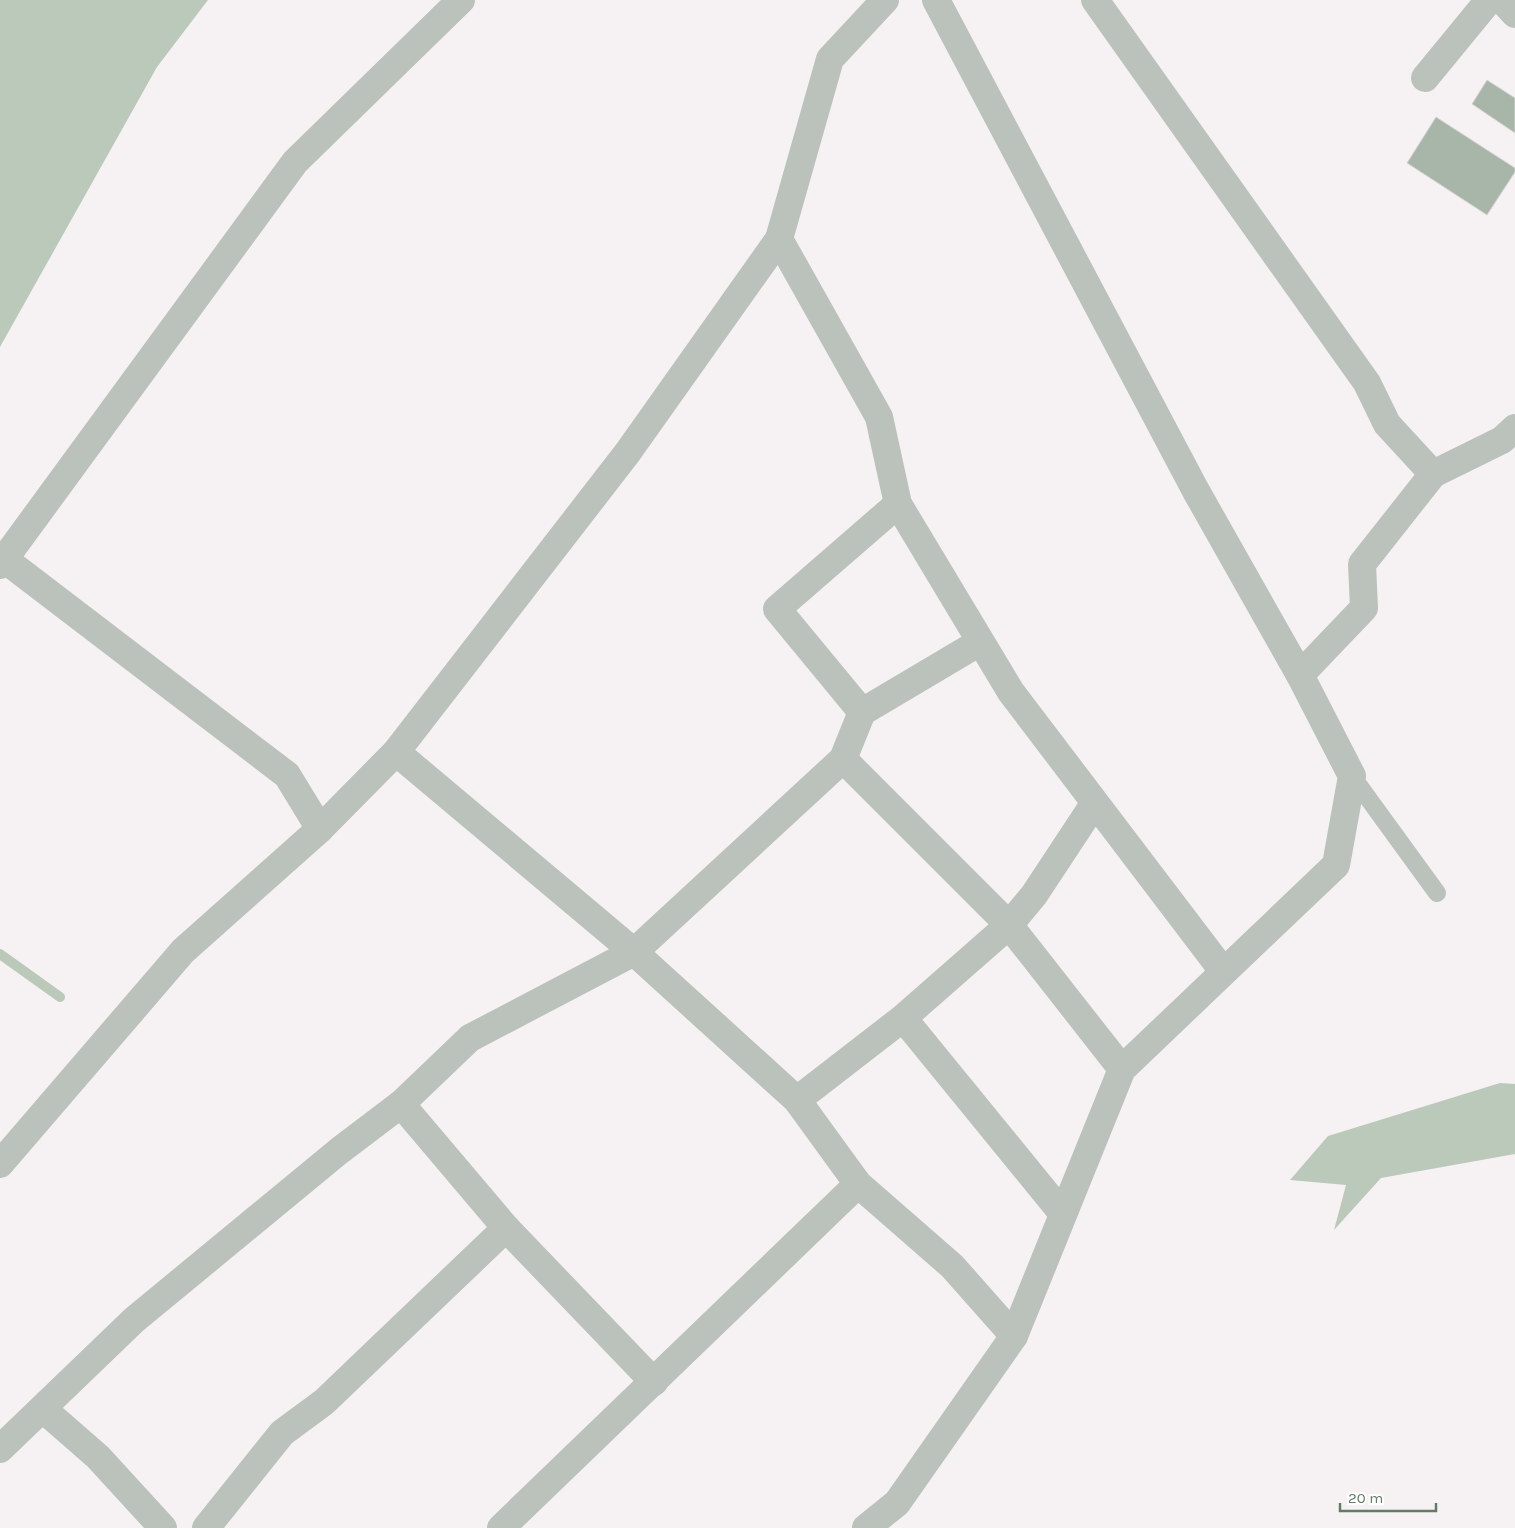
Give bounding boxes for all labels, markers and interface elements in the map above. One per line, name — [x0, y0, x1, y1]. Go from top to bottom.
scale bar — [1340, 1480, 1436, 1512]
text: 20 m — [1348, 1489, 1383, 1507]

